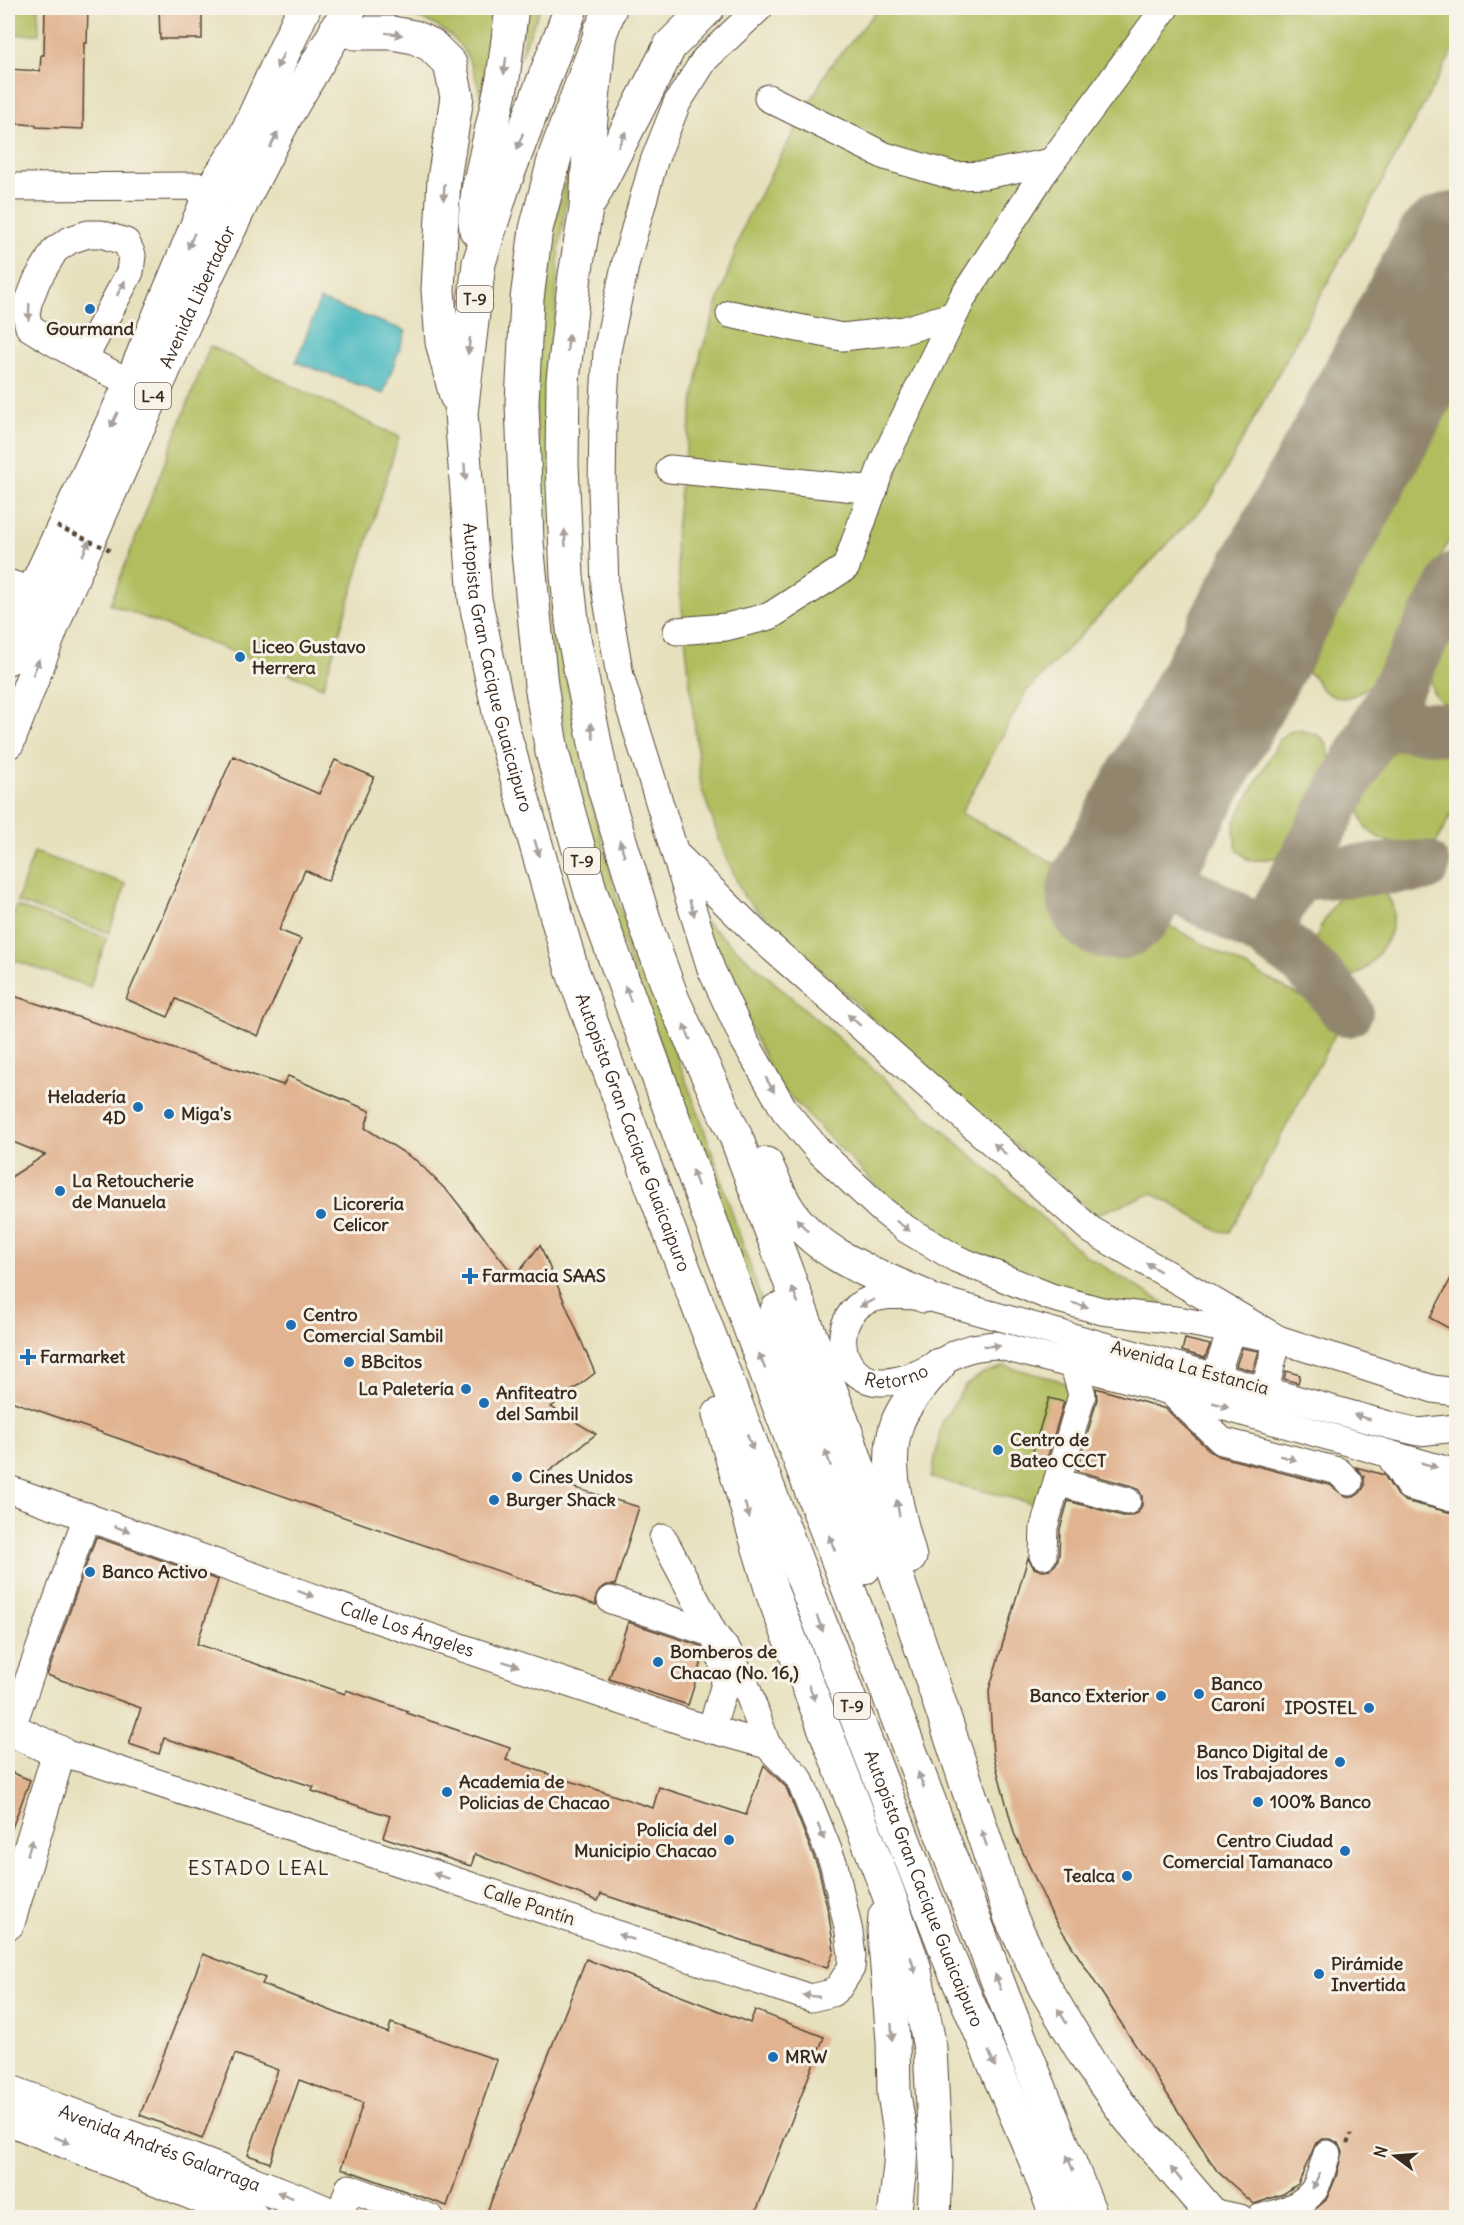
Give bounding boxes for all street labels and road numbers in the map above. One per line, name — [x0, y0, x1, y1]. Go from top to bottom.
street label: Avenida Libertador — [154, 221, 241, 372]
road number: T-9 — [457, 286, 493, 312]
road number: L-4 — [135, 383, 171, 409]
street label: Autopista Gran Cacique Guaicaipuro — [458, 522, 538, 815]
road number: T-9 — [564, 848, 600, 874]
street label: Autopista Gran Cacique Guaicaipuro — [571, 990, 696, 1275]
street label: Avenida La Estancia — [1109, 1335, 1272, 1400]
street label: Retorno — [861, 1359, 932, 1393]
street label: Calle Los Ángeles — [337, 1596, 477, 1662]
road number: T-9 — [834, 1693, 870, 1719]
street label: Autopista Gran Cacique Guaicaipuro — [859, 1747, 989, 2030]
street label: Calle Pantín — [480, 1879, 578, 1930]
street label: Avenida Andrés Galarraga — [56, 2099, 264, 2196]

